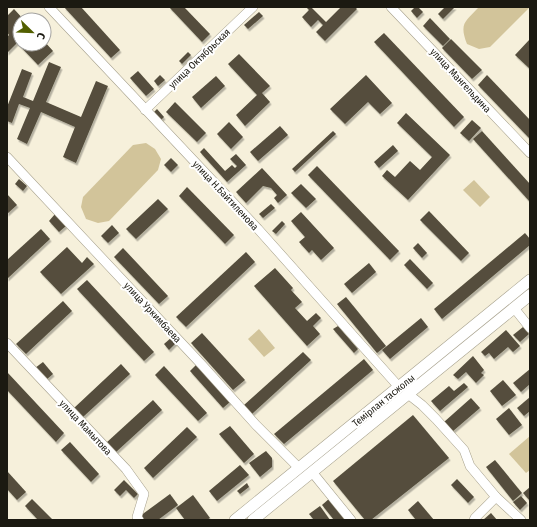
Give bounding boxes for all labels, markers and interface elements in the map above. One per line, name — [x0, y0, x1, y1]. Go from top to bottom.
north arrow — [12, 12, 52, 52]
street label: улица Октябрьская — [166, 26, 233, 91]
text: С — [34, 31, 48, 41]
street label: улица Мангельдина — [427, 46, 493, 115]
street label: улица Н.Байтиленова — [190, 158, 261, 233]
street label: улица Уркимбаева — [121, 280, 183, 346]
street label: Темірлан тасжолы — [349, 371, 417, 430]
street label: улица Мамытова — [57, 398, 114, 458]

